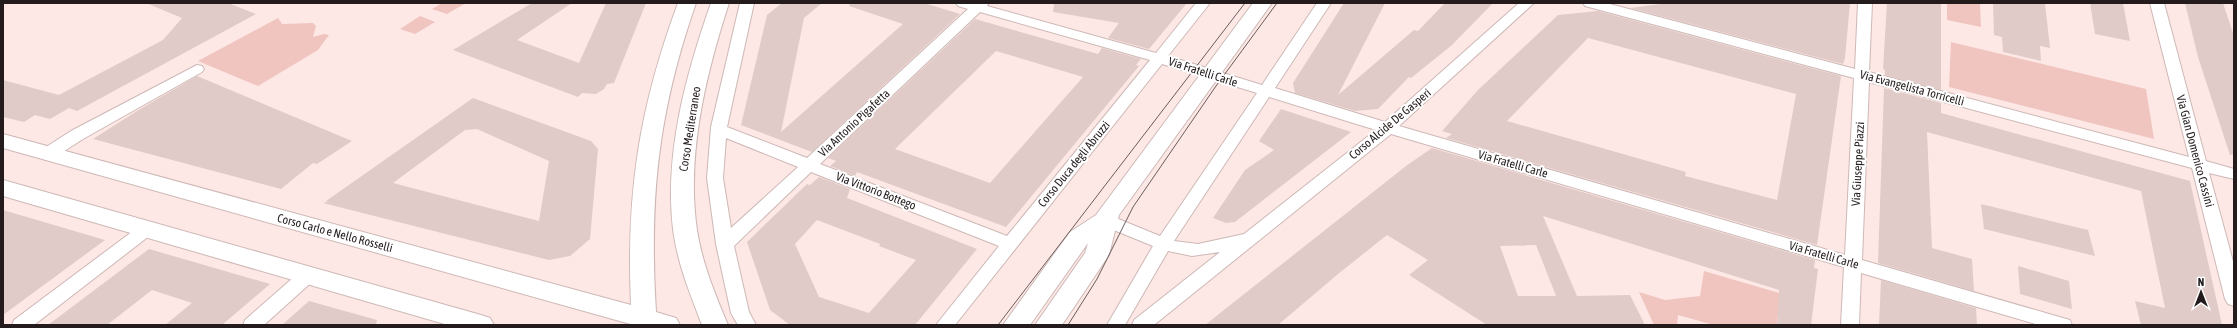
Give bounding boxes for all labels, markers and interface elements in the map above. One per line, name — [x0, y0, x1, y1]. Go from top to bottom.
street label: Via Fratelli Carle — [1167, 54, 1239, 90]
street label: Via Evangelista Torricelli — [1858, 67, 1966, 109]
street label: Corso Mediterraneo — [676, 85, 704, 173]
street label: Via Antonio Pigafetta — [815, 86, 893, 160]
street label: Corso Alcide De Gasperi — [1346, 86, 1434, 162]
street label: Via Gian Domenico Cassini — [2173, 93, 2217, 209]
street label: Corso Duca degli Abruzzi — [1035, 118, 1113, 210]
street label: Via Giuseppe Piazzi — [1849, 122, 1867, 206]
street label: Via Fratelli Carle — [1477, 147, 1549, 181]
street label: Via Vittorio Bottego — [834, 169, 918, 213]
street label: Corso Carlo e Nello Rosselli — [276, 211, 394, 255]
street label: Via Fratelli Carle — [1788, 238, 1860, 272]
north arrow — [2181, 272, 2221, 312]
text: N — [2198, 276, 2204, 288]

